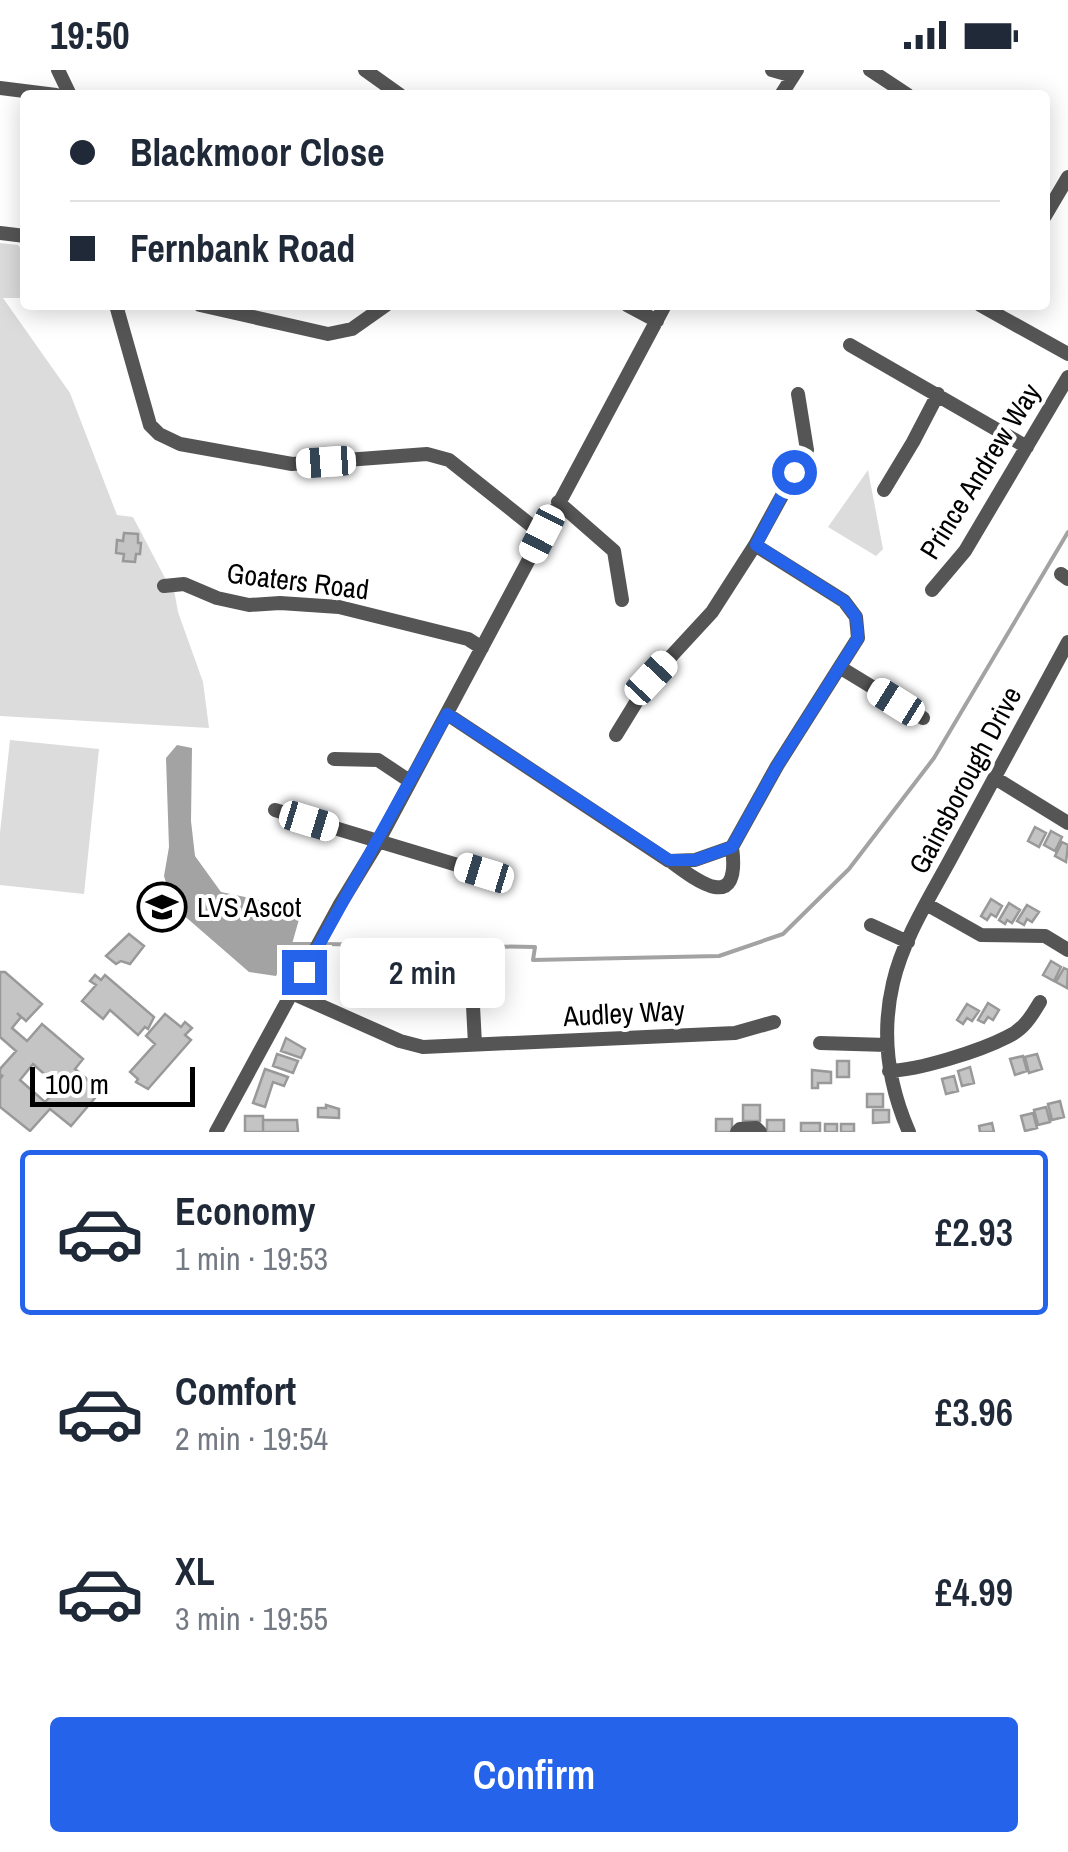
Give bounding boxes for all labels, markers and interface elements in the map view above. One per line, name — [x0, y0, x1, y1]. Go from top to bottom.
text: 19:50 — [50, 10, 130, 61]
text: Blackmoor Close — [130, 127, 385, 178]
text: Fernbank Road — [130, 223, 355, 274]
street label: Prince Andrew Way — [911, 375, 1050, 566]
car — [295, 445, 357, 479]
route start — [772, 450, 817, 495]
car — [515, 500, 569, 568]
street label: Goaters Road — [225, 553, 371, 609]
car — [620, 646, 682, 710]
car — [863, 673, 929, 731]
street label: Gainsborough Drive — [900, 680, 1030, 880]
car — [276, 798, 342, 844]
car — [451, 850, 517, 896]
school or university icon: LVS Ascot — [136, 881, 188, 933]
place label: LVS Ascot — [197, 888, 301, 926]
callout: 2 min — [339, 937, 504, 1007]
route end — [282, 950, 327, 995]
text: 2 min — [389, 951, 456, 994]
street label: Audley Way — [561, 991, 686, 1035]
scale bar — [30, 1062, 195, 1106]
text: 100 m — [45, 1065, 109, 1103]
text: Economy — [175, 1186, 315, 1237]
icon: car — [55, 1188, 145, 1278]
text: £2.93 — [935, 1207, 1013, 1258]
text: 1 min · 19:53 — [175, 1237, 328, 1280]
text: Comfort — [175, 1366, 296, 1417]
icon: car — [55, 1368, 145, 1458]
text: £3.96 — [935, 1387, 1013, 1438]
text: 2 min · 19:54 — [175, 1417, 328, 1460]
text: XL — [175, 1546, 215, 1597]
icon: car — [55, 1548, 145, 1638]
text: £4.99 — [935, 1567, 1013, 1618]
text: 3 min · 19:55 — [175, 1597, 328, 1640]
button: Confirm — [50, 1717, 1018, 1832]

